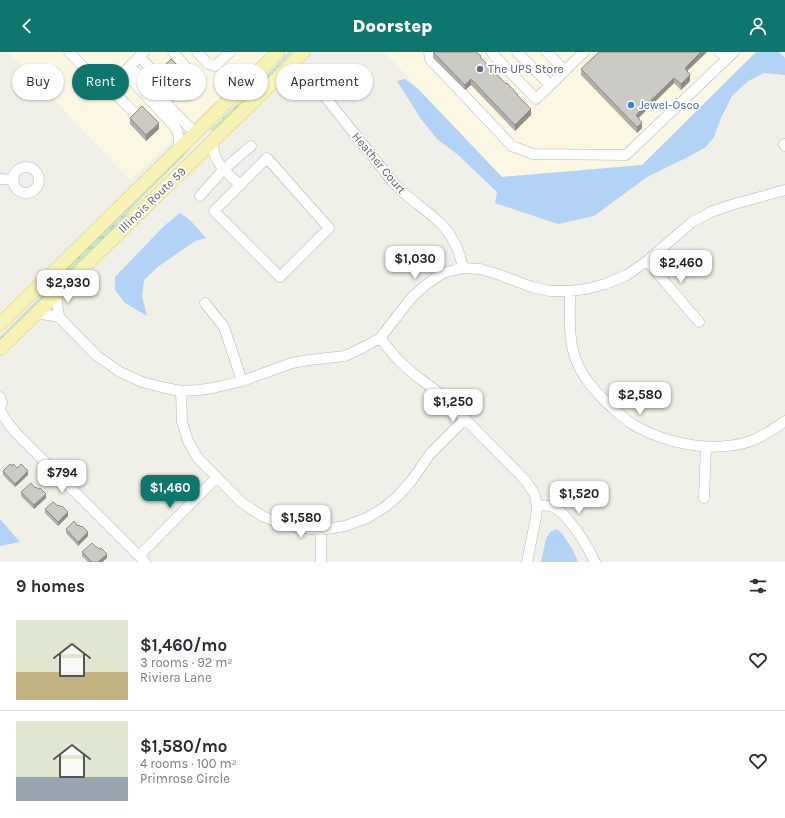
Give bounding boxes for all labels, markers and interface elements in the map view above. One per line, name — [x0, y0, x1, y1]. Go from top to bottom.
icon: back — [16, 15, 38, 37]
text: Doorstep — [353, 15, 432, 37]
icon: person — [747, 15, 769, 37]
place label: The UPS Store — [488, 62, 564, 76]
chip: Buy — [12, 64, 64, 100]
chip: Rent — [72, 64, 129, 100]
chip: Filters — [137, 64, 206, 100]
chip: New — [214, 64, 268, 100]
chip: Apartment — [276, 64, 373, 100]
marker: The UPS Store — [475, 64, 485, 74]
place label: Jewel-Osco — [639, 98, 699, 112]
marker: Jewel-Osco — [626, 100, 636, 110]
street label: Heather Court — [349, 129, 409, 197]
street label: Illinois Route 59 — [115, 164, 189, 236]
pin: $1,030 — [382, 246, 448, 280]
pin: $2,460 — [648, 250, 714, 284]
text: $1,030 — [394, 251, 436, 266]
text: $2,460 — [659, 255, 703, 270]
pin: $2,930 — [35, 270, 101, 304]
text: $2,930 — [46, 275, 90, 290]
pin: $2,580 — [607, 382, 673, 416]
text: $2,580 — [618, 387, 662, 402]
pin: $1,250 — [420, 389, 486, 423]
text: $1,250 — [433, 394, 473, 409]
pin: $794 — [38, 460, 86, 494]
text: $794 — [46, 465, 78, 480]
pin: $1,460 — [137, 475, 203, 509]
text: $1,460 — [150, 480, 190, 495]
pin: $1,520 — [546, 481, 612, 515]
text: $1,520 — [559, 486, 599, 501]
pin: $1,580 — [268, 505, 334, 539]
text: $1,580 — [280, 510, 322, 525]
icon: filters — [747, 575, 769, 597]
text: 9 homes — [16, 576, 85, 596]
text: $1,460/mo — [140, 635, 227, 655]
icon: home — [48, 636, 96, 684]
icon: heart — [747, 649, 769, 671]
text: 3 rooms · 92 m² — [140, 655, 233, 670]
text: Riviera Lane — [140, 670, 212, 685]
text: $1,580/mo — [140, 736, 227, 756]
icon: home — [48, 737, 96, 785]
icon: heart — [747, 750, 769, 772]
text: 4 rooms · 100 m² — [140, 756, 237, 771]
text: Primrose Circle — [140, 771, 230, 786]

